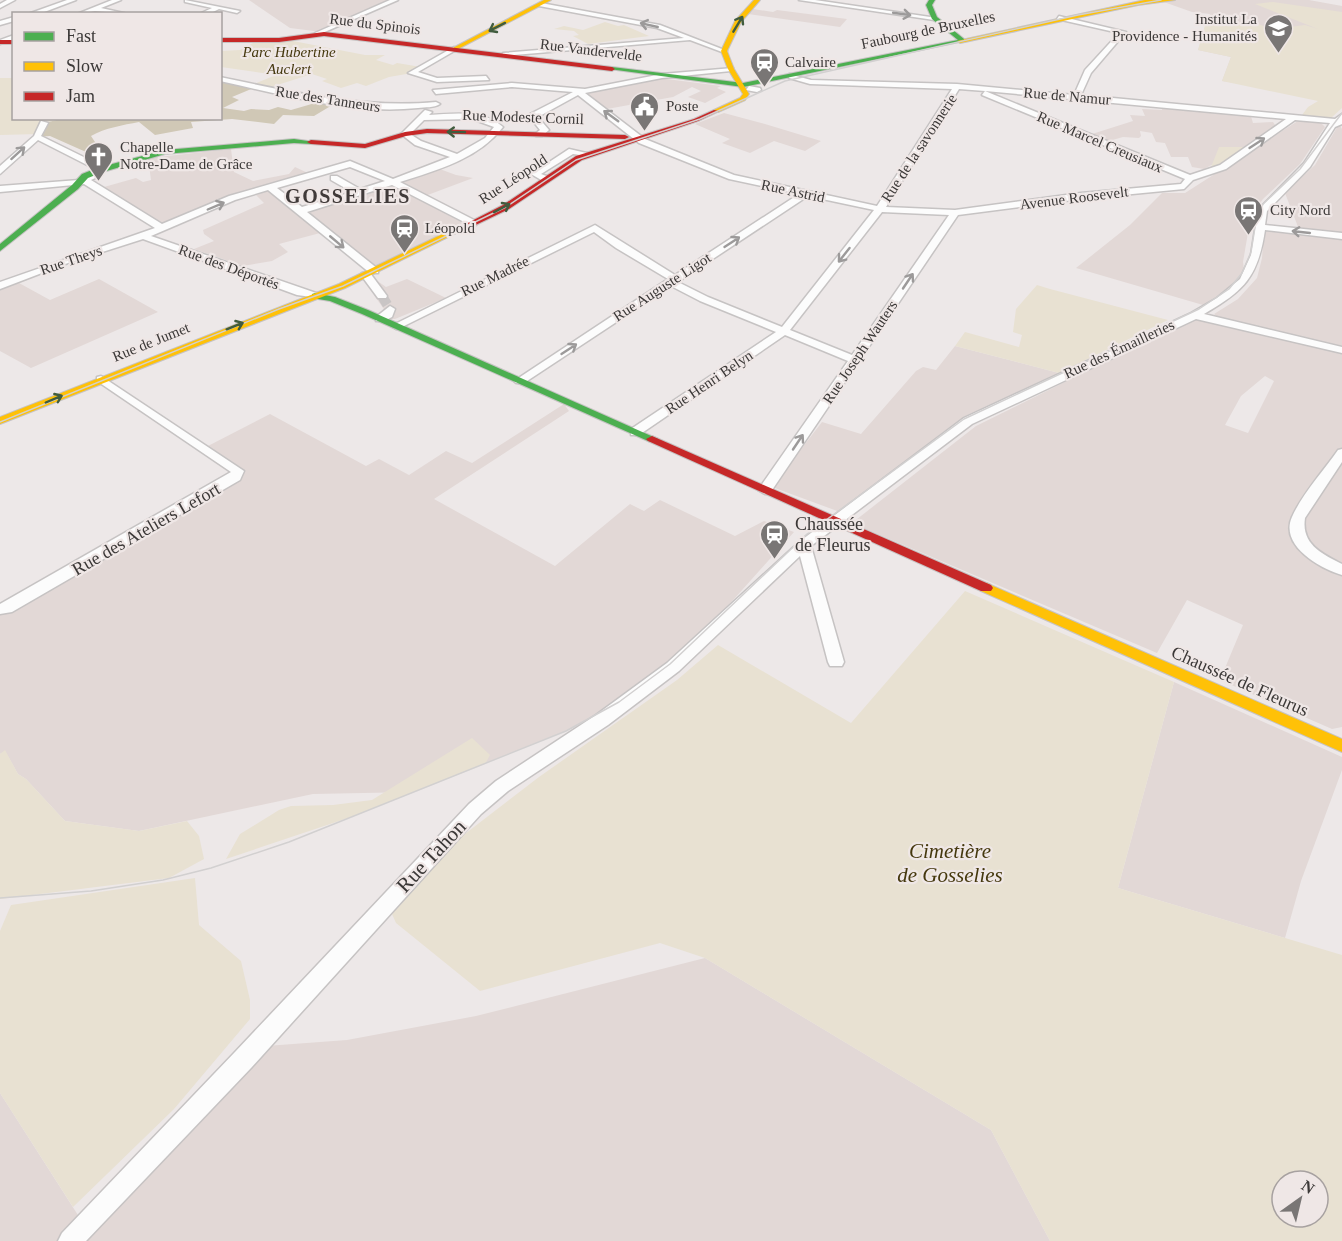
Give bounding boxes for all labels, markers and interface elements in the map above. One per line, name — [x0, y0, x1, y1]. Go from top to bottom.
street label: Faubourg de Bruxelles — [860, 8, 997, 52]
one-way arrow — [892, 8, 911, 19]
street label: Rue du Spinois — [329, 10, 422, 38]
place label: Institut La Providence - Humanités — [1112, 11, 1257, 44]
legend — [12, 12, 222, 120]
school or university icon: Institut La Providence - Humanités — [1262, 12, 1294, 54]
one-way arrow — [733, 16, 745, 33]
one-way arrow — [640, 18, 659, 30]
one-way arrow — [488, 21, 506, 33]
text: Fast — [66, 26, 96, 46]
street label: Rue Vandervelde — [539, 36, 643, 64]
park label: Parc Hubertine Auclert — [241, 44, 336, 77]
station icon: Calvaire — [748, 46, 780, 88]
place label: Calvaire — [785, 54, 836, 70]
text: Slow — [66, 56, 103, 76]
street label: Rue des Tanneurs — [274, 83, 382, 115]
street label: Rue de Namur — [1023, 84, 1111, 108]
text: Jam — [66, 86, 95, 106]
public building icon: Poste — [629, 90, 661, 132]
street label: Rue de la savonnerie — [878, 91, 960, 205]
place label: Poste — [666, 98, 699, 114]
street label: Rue Modeste Cornil — [462, 107, 584, 127]
street label: Rue Marcel Creusiaux — [1035, 108, 1166, 176]
one-way arrow — [604, 110, 620, 122]
one-way arrow — [446, 126, 466, 137]
one-way arrow — [1249, 137, 1266, 150]
place label: Chapelle Notre-Dame de Grâce — [120, 139, 253, 172]
church icon: Chapelle Notre-Dame de Grâce — [83, 140, 115, 182]
one-way arrow — [10, 146, 25, 160]
street label: Rue Léopold — [476, 151, 550, 207]
street label: Rue Astrid — [760, 176, 827, 206]
street label: Avenue Roosevelt — [1019, 183, 1130, 213]
district label: GOSSELIES — [285, 185, 411, 207]
station icon: City Nord — [1233, 194, 1265, 236]
one-way arrow — [206, 199, 224, 211]
one-way arrow — [493, 202, 510, 214]
place label: City Nord — [1270, 202, 1331, 218]
station icon: Léopold — [388, 212, 420, 254]
place label: Léopold — [425, 220, 475, 236]
one-way arrow — [1291, 226, 1311, 237]
one-way arrow — [329, 235, 344, 249]
one-way arrow — [723, 236, 739, 248]
street label: Rue des Déportés — [177, 241, 282, 293]
street label: Rue Theys — [38, 242, 104, 278]
one-way arrow — [837, 246, 850, 262]
street label: Rue Auguste Ligot — [610, 249, 715, 325]
street label: Rue Madrée — [458, 253, 532, 299]
one-way arrow — [902, 273, 915, 290]
street label: Rue Joseph Wauters — [820, 297, 901, 407]
street label: Rue des Émailleries — [1061, 316, 1177, 382]
street label: Rue de Jumet — [110, 319, 193, 365]
one-way arrow — [225, 320, 244, 331]
one-way arrow — [560, 343, 577, 355]
street label: Rue Henri Belyn — [662, 347, 756, 417]
one-way arrow — [45, 392, 63, 403]
one-way arrow — [792, 435, 804, 451]
street label: Rue des Ateliers Lefort — [68, 478, 224, 580]
place label: Chaussée de Fleurus — [795, 514, 871, 555]
station icon: Chaussée de Fleurus — [758, 518, 790, 560]
street label: Chaussée de Fleurus — [1168, 642, 1312, 720]
street label: Rue Tahon — [391, 814, 471, 897]
park label: Cimetière de Gosselies — [897, 839, 1003, 887]
north arrow — [1270, 1169, 1330, 1229]
text: N — [1299, 1177, 1318, 1198]

